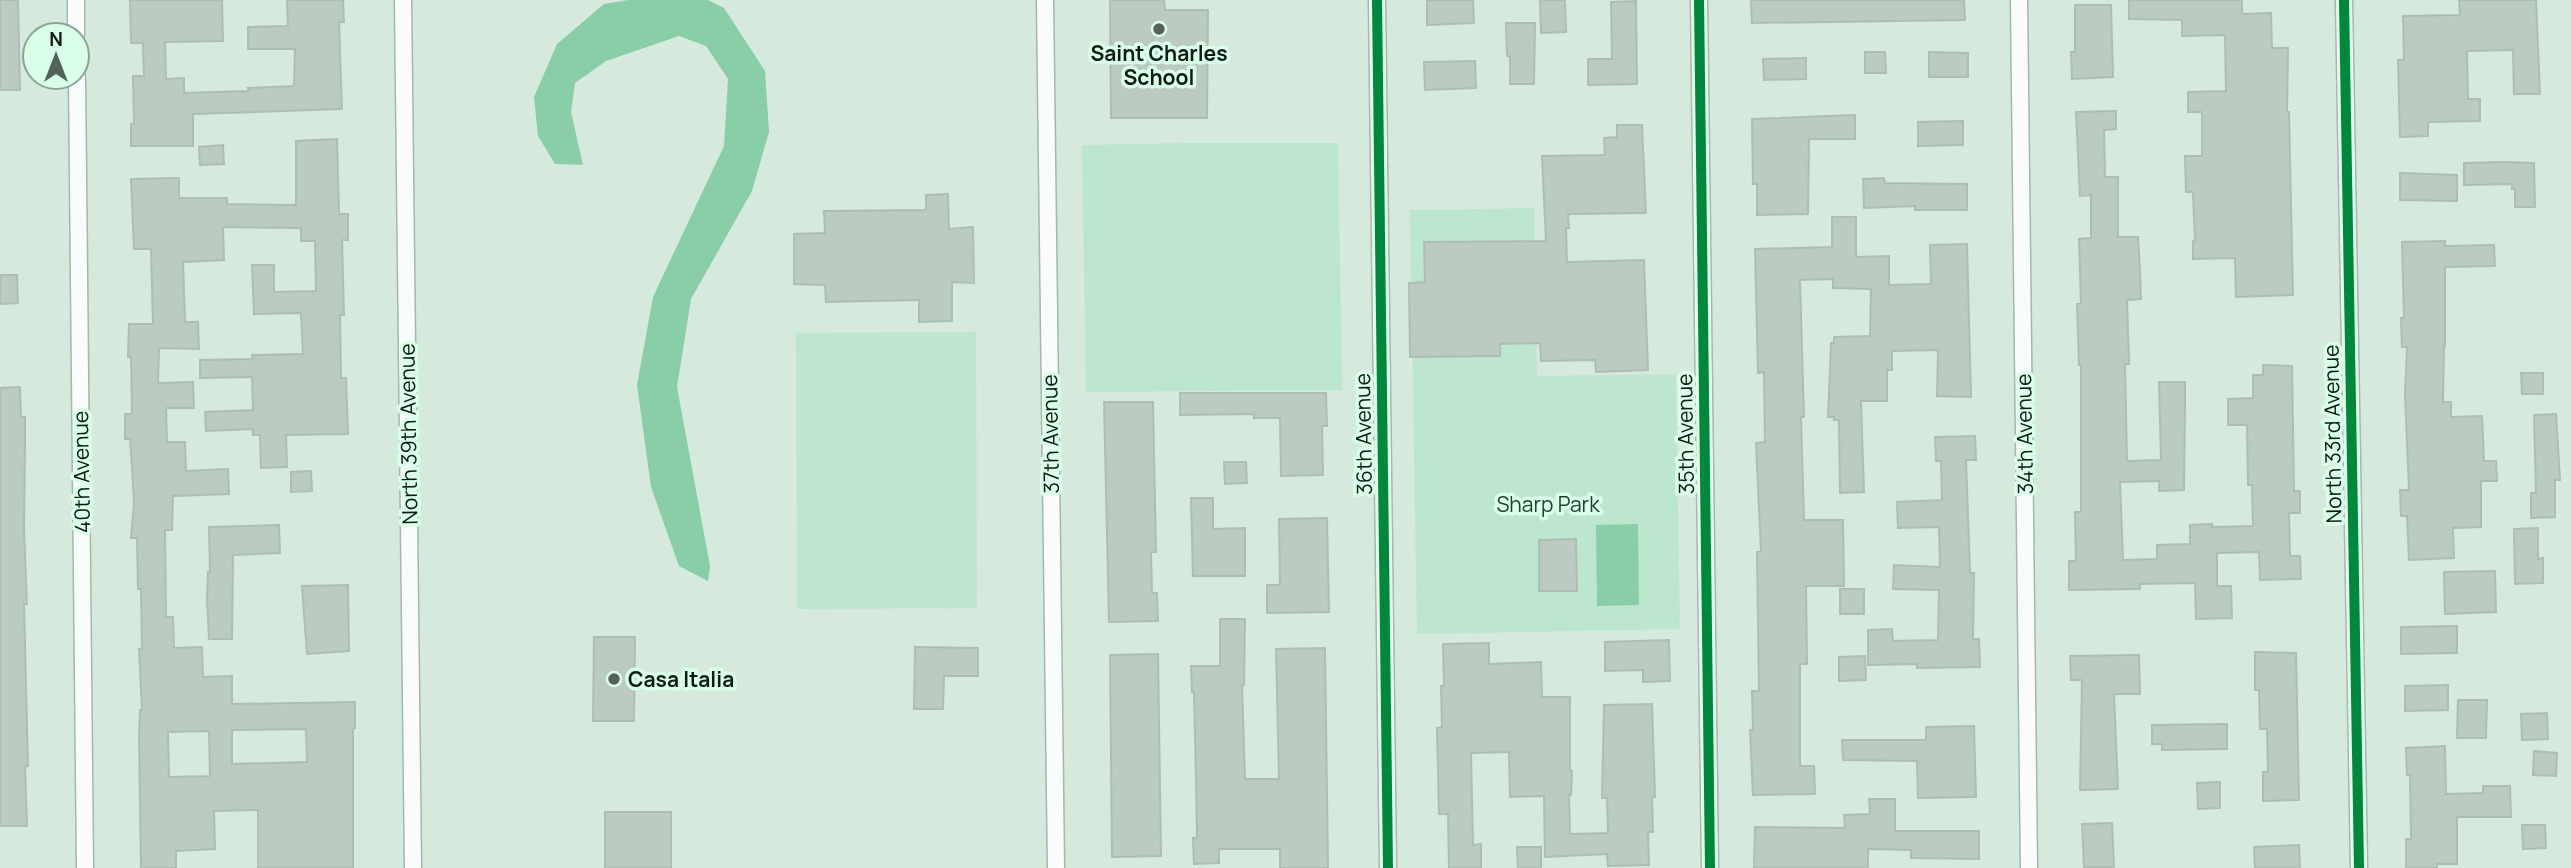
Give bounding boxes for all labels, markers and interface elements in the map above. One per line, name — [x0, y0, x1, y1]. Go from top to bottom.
north arrow — [21, 21, 91, 91]
marker: Saint Charles School — [1151, 21, 1167, 37]
text: N — [49, 26, 63, 52]
place label: Saint Charles School — [1090, 39, 1228, 91]
street label: North 39th Avenue — [392, 343, 424, 525]
street label: North 33rd Avenue — [2316, 344, 2348, 524]
street label: 36th Avenue — [1348, 373, 1378, 495]
street label: 35th Avenue — [1670, 373, 1700, 495]
street label: 34th Avenue — [2009, 373, 2039, 495]
street label: 37th Avenue — [1035, 374, 1065, 494]
street label: 40th Avenue — [66, 411, 96, 533]
park label: Sharp Park — [1496, 490, 1600, 518]
place label: Casa Italia — [628, 665, 734, 693]
marker: Casa Italia — [606, 671, 622, 687]

